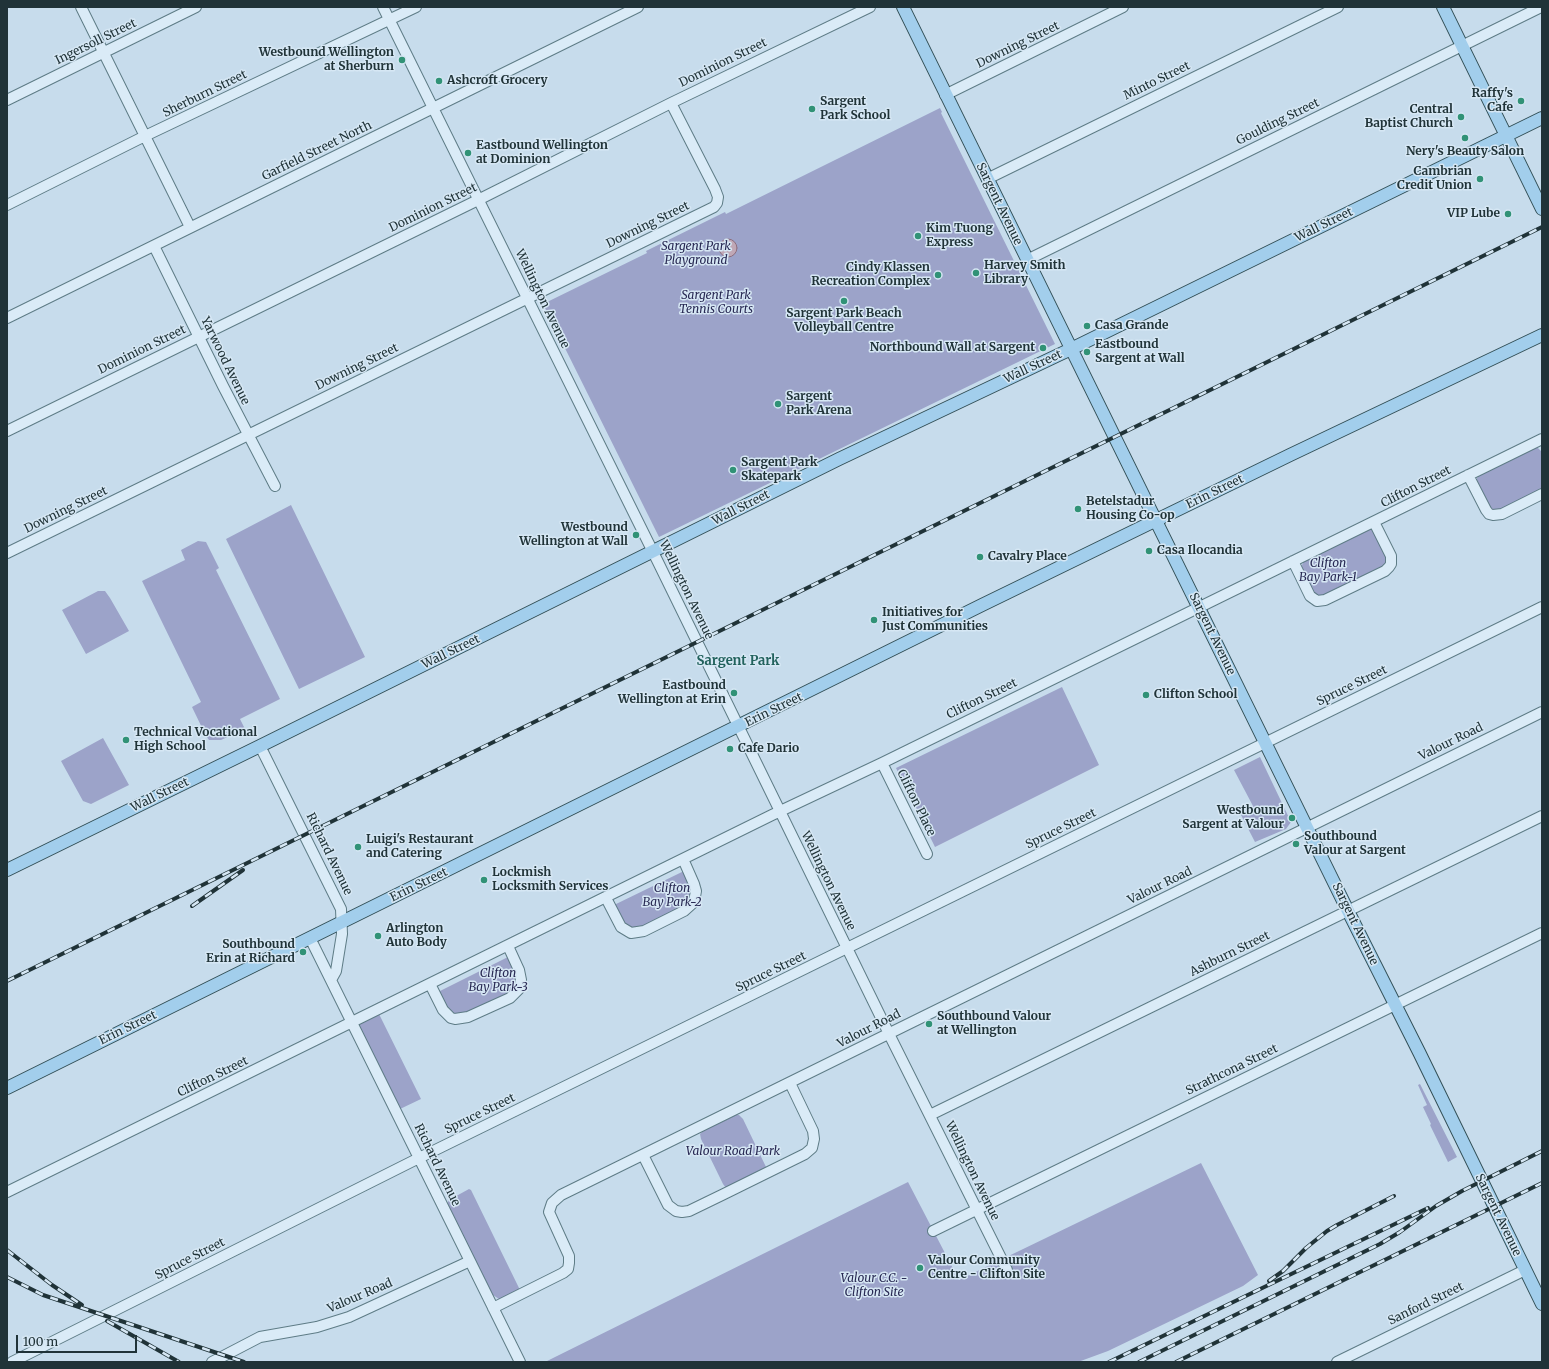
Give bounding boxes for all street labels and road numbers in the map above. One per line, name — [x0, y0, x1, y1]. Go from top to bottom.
street label: Ingersoll Street — [53, 16, 139, 68]
street label: Downing Street — [974, 19, 1062, 71]
street label: Dominion Street — [677, 36, 769, 90]
street label: Minto Street — [1121, 59, 1193, 103]
street label: Sherburn Street — [161, 67, 249, 121]
street label: Goulding Street — [1234, 96, 1322, 148]
street label: Garfield Street North — [260, 118, 374, 184]
street label: Sargent Avenue — [973, 161, 1025, 247]
street label: Dominion Street — [387, 181, 479, 235]
street label: Downing Street — [604, 199, 692, 251]
street label: Wall Street — [1293, 205, 1355, 245]
street label: Wellington Avenue — [512, 247, 572, 351]
street label: Yarwood Avenue — [197, 315, 253, 407]
street label: Dominion Street — [96, 323, 188, 377]
street label: Downing Street — [313, 341, 401, 393]
street label: Wall Street — [1002, 347, 1064, 387]
street label: Clifton Street — [1379, 463, 1453, 511]
street label: Erin Street — [1184, 472, 1246, 512]
street label: Downing Street — [22, 484, 110, 536]
street label: Wall Street — [710, 487, 772, 529]
street label: Wellington Avenue — [656, 538, 716, 642]
street label: Sargent Avenue — [1186, 591, 1238, 677]
street label: Wall Street — [420, 632, 482, 672]
street label: Spruce Street — [1314, 663, 1390, 709]
street label: Clifton Street — [944, 676, 1020, 722]
street label: Erin Street — [743, 690, 805, 730]
street label: Valour Road — [1417, 720, 1485, 764]
street label: Clifton Place — [894, 767, 938, 839]
street label: Wall Street — [129, 775, 191, 815]
street label: Spruce Street — [1023, 806, 1099, 852]
street label: Richard Avenue — [303, 811, 355, 897]
street label: Wellington Avenue — [798, 829, 858, 933]
street label: Valour Road — [1126, 864, 1194, 908]
street label: Erin Street — [388, 865, 450, 905]
street label: Sargent Avenue — [1329, 881, 1381, 967]
street label: Ashburn Street — [1188, 928, 1272, 980]
street label: Spruce Street — [733, 949, 809, 995]
street label: Valour Road — [835, 1007, 903, 1051]
street label: Erin Street — [97, 1008, 159, 1048]
street label: Strathcona Street — [1184, 1042, 1280, 1098]
street label: Clifton Street — [175, 1054, 251, 1100]
street label: Spruce Street — [442, 1091, 518, 1137]
street label: Wellington Avenue — [942, 1119, 1002, 1223]
street label: Richard Avenue — [411, 1122, 463, 1208]
street label: Sargent Avenue — [1472, 1172, 1524, 1258]
street label: Spruce Street — [153, 1235, 227, 1283]
street label: Valour Road — [325, 1276, 395, 1316]
street label: Sanford Street — [1386, 1279, 1466, 1329]

